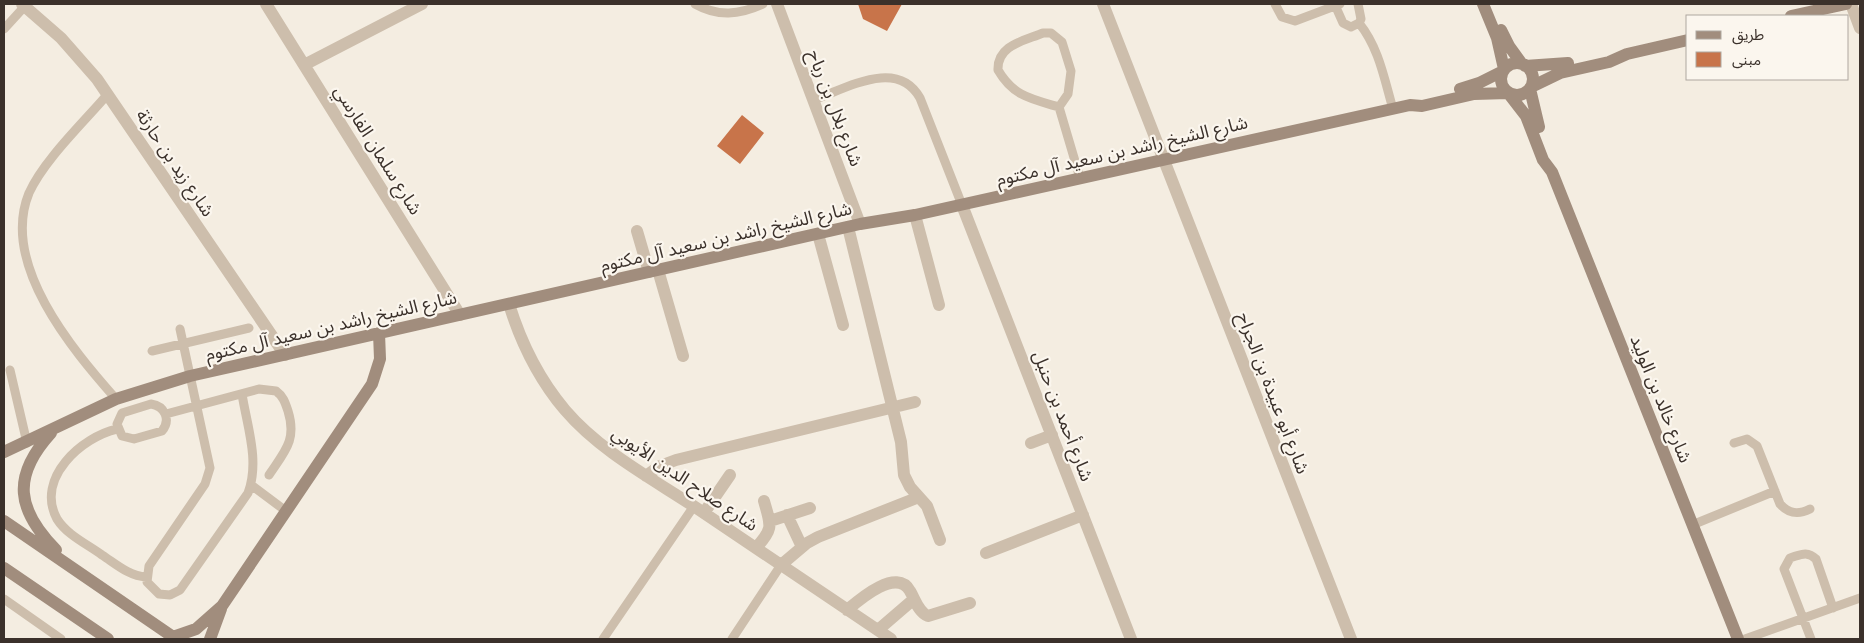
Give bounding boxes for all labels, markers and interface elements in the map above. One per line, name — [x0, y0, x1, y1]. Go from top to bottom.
legend — [1686, 15, 1849, 80]
text: طريق — [1732, 25, 1764, 45]
street label: شارع بلال بن رباح — [800, 47, 867, 170]
text: مبنى — [1732, 50, 1761, 69]
street label: شارع سلمان الفارسي — [327, 81, 427, 220]
street label: شارع زيد بن حارثة — [129, 105, 219, 222]
street label: شارع الشيخ راشد بن سعيد آل مكتوم — [994, 111, 1250, 194]
street label: شارع الشيخ راشد بن سعيد آل مكتوم — [598, 197, 854, 280]
street label: شارع الشيخ راشد بن سعيد آل مكتوم — [203, 286, 459, 369]
street label: شارع أبو عبيدة بن الجراح — [1229, 309, 1314, 478]
street label: شارع خالد بن الوليد — [1623, 332, 1697, 467]
street label: شارع أحمد بن حنبل — [1025, 347, 1098, 485]
street label: شارع صلاح الدين الأيوبي — [606, 422, 762, 539]

